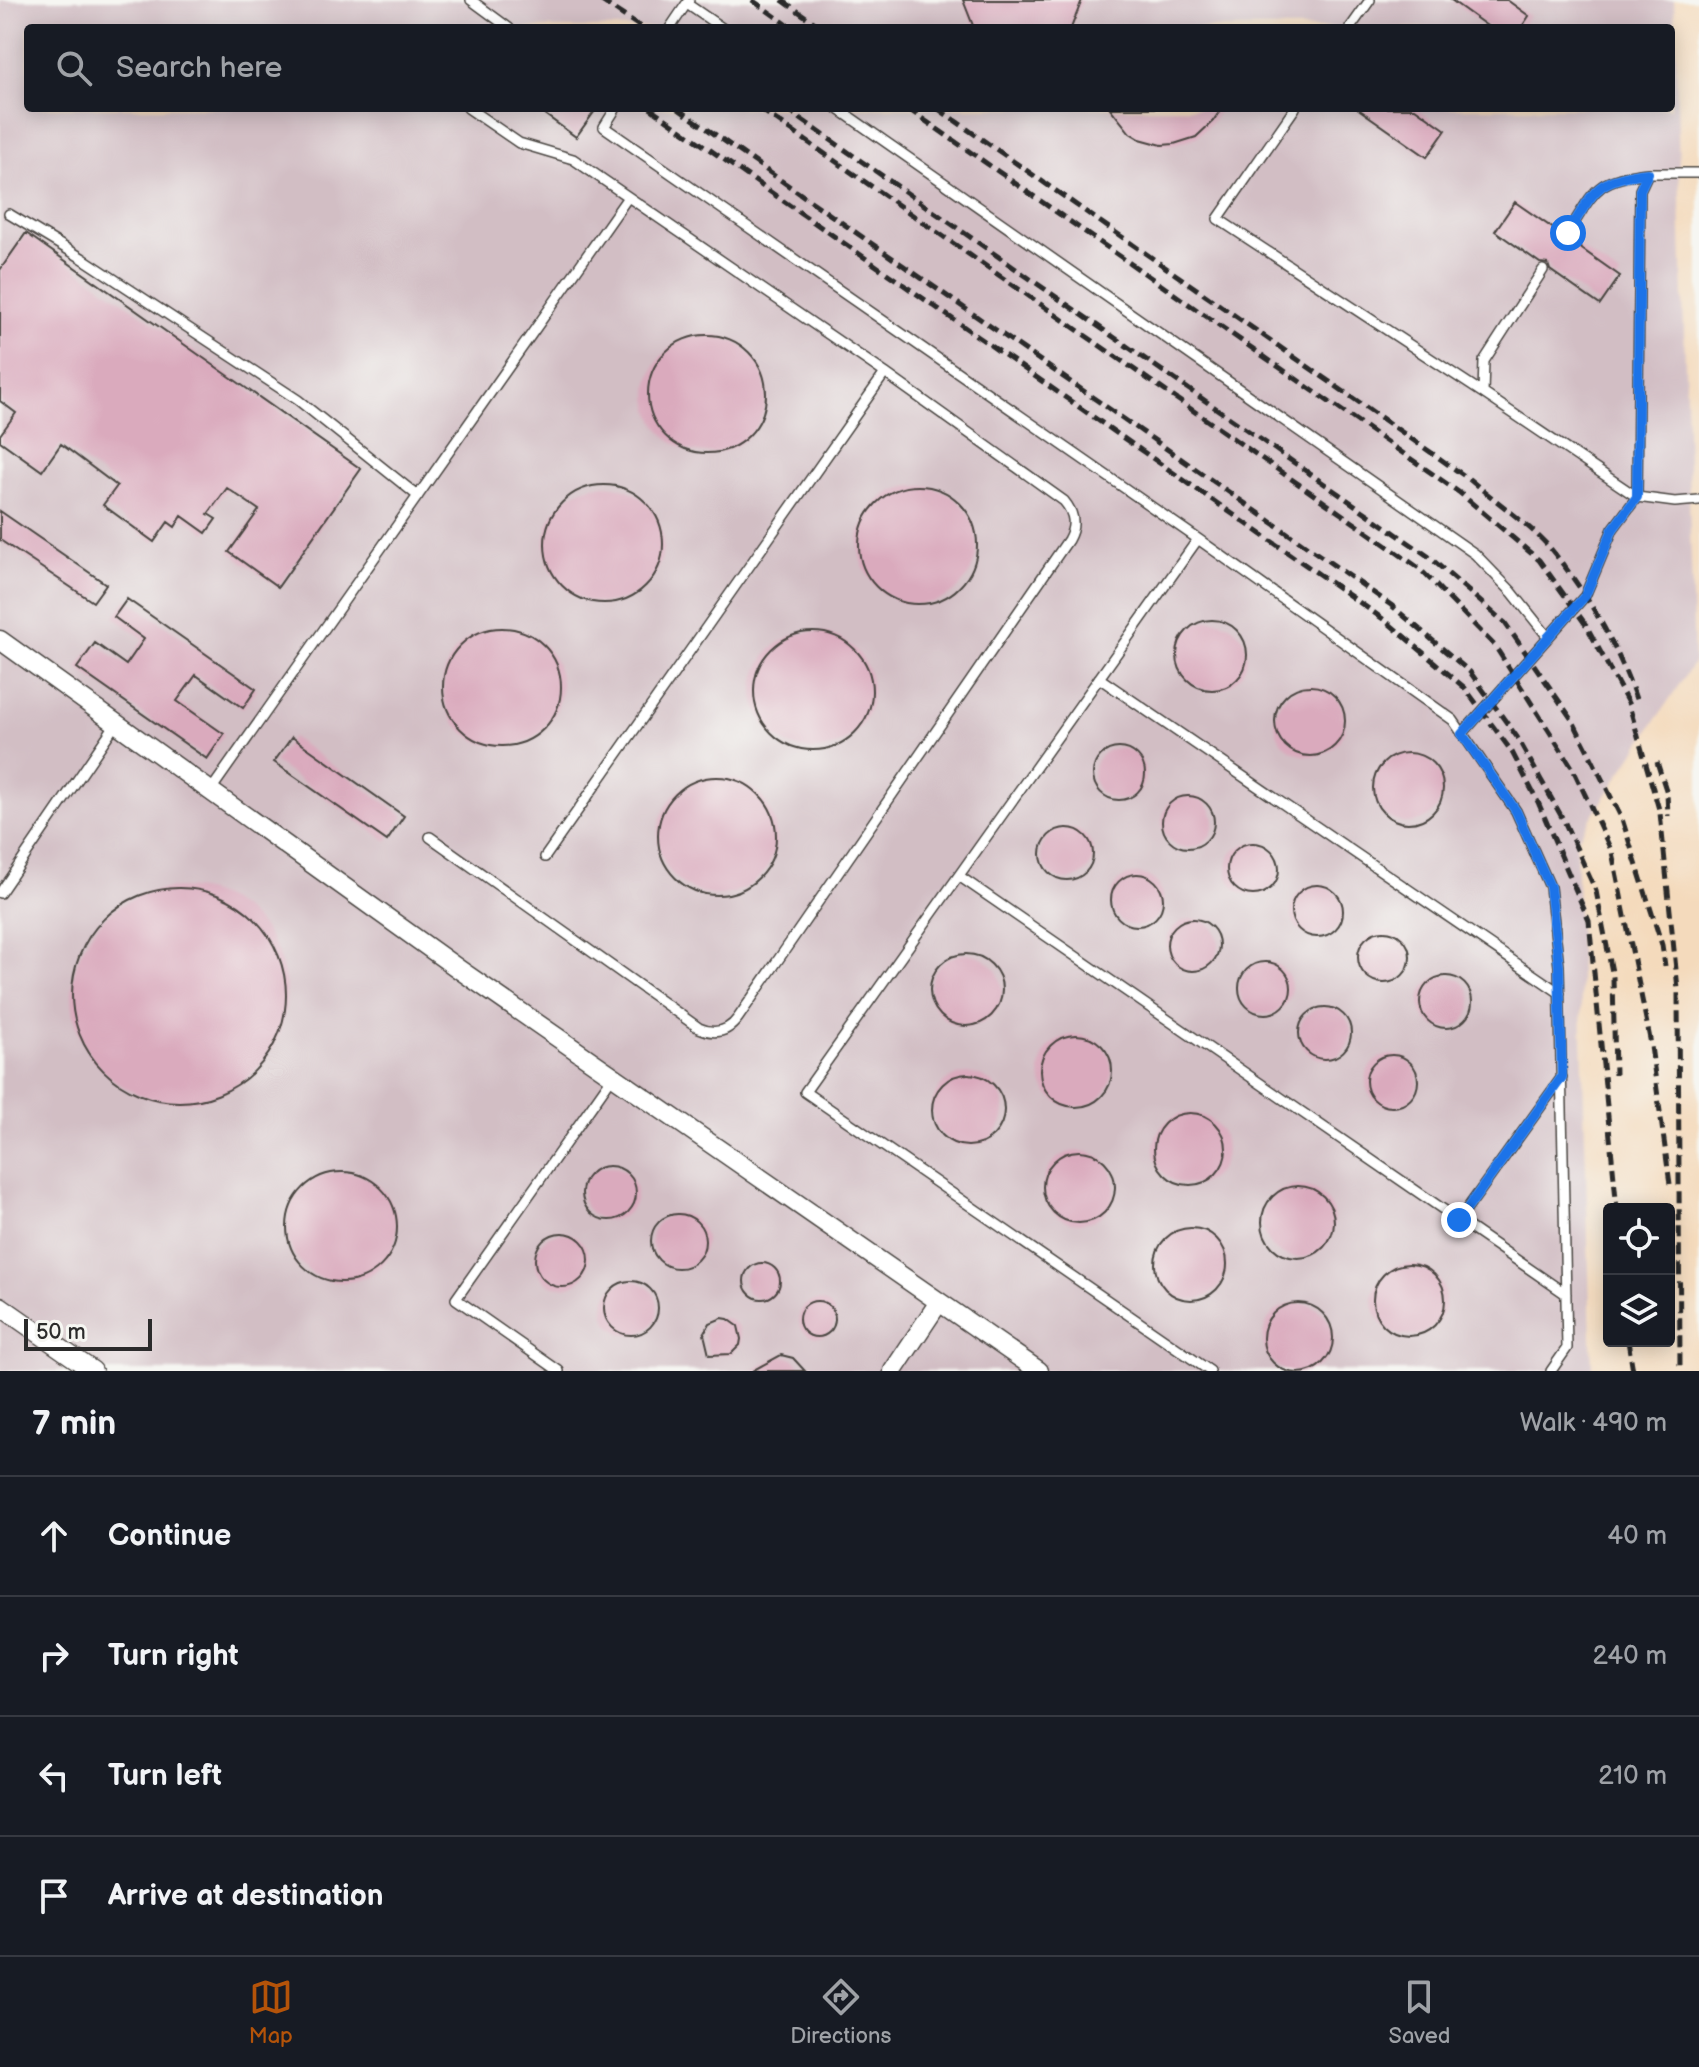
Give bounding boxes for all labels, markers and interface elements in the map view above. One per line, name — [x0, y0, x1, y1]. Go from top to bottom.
search box — [24, 24, 1675, 112]
icon: search — [52, 46, 96, 90]
text: Search here — [116, 50, 282, 86]
route start — [1550, 215, 1586, 251]
route end — [1441, 1202, 1477, 1238]
map controls — [1603, 1203, 1675, 1347]
button: locate — [1603, 1203, 1675, 1275]
button: layers — [1603, 1275, 1675, 1347]
scale bar — [24, 1315, 152, 1351]
text: 50 m — [36, 1319, 86, 1346]
text: 7 min — [32, 1403, 116, 1444]
text: Walk · 490 m — [1520, 1408, 1667, 1439]
icon: ahead — [32, 1514, 76, 1558]
text: Continue — [108, 1518, 231, 1554]
text: 40 m — [1607, 1521, 1667, 1552]
icon: right — [32, 1634, 76, 1678]
text: Turn right — [108, 1638, 239, 1674]
text: 240 m — [1592, 1641, 1667, 1672]
icon: left — [32, 1754, 76, 1798]
text: Turn left — [108, 1758, 222, 1794]
text: 210 m — [1598, 1761, 1667, 1792]
icon: arrive — [32, 1874, 76, 1918]
text: Arrive at destination — [108, 1878, 384, 1914]
tab: Map — [249, 1975, 293, 2050]
tab: Directions — [790, 1975, 891, 2050]
tab: Saved — [1389, 1975, 1450, 2050]

